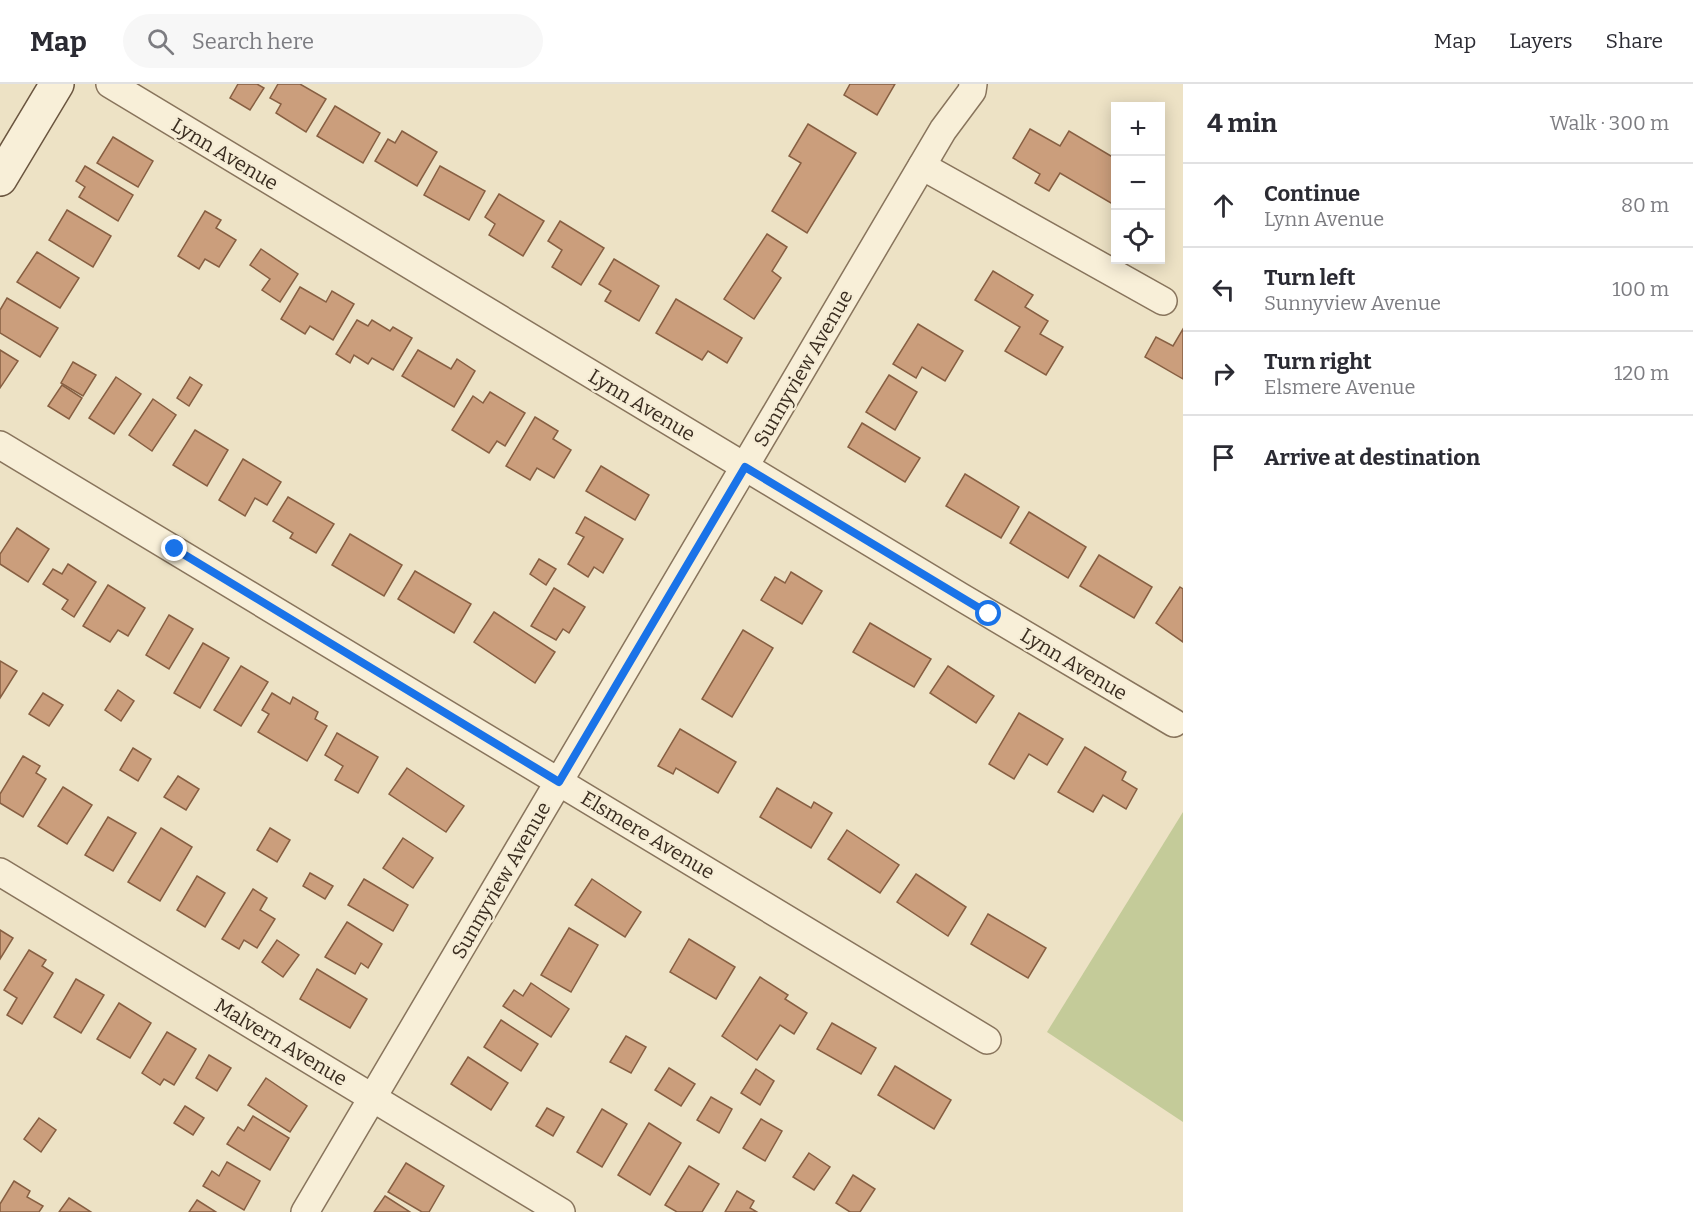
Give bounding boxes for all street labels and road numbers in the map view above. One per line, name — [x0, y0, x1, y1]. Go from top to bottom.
street label: Lynn Avenue — [167, 113, 283, 195]
street label: Sunnyview Avenue — [748, 285, 858, 451]
street label: Lynn Avenue — [584, 364, 700, 446]
street label: Lynn Avenue — [1016, 623, 1132, 705]
street label: Elsmere Avenue — [577, 786, 719, 884]
street label: Sunnyview Avenue — [446, 797, 556, 963]
street label: Malvern Avenue — [210, 993, 352, 1091]

